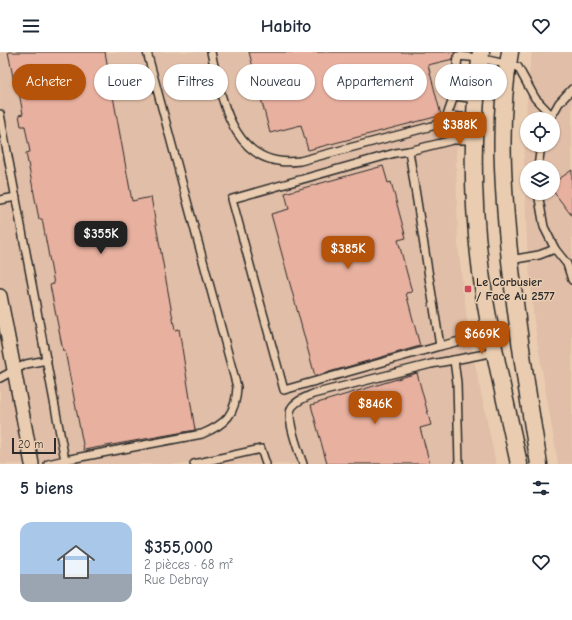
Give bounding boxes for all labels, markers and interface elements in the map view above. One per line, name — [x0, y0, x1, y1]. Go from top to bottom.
icon: menu — [20, 15, 42, 37]
icon: heart — [530, 15, 552, 37]
text: Habito — [261, 16, 311, 37]
chip: Acheter — [12, 64, 86, 100]
chip: Louer — [94, 64, 155, 100]
chip: Filtres — [163, 64, 228, 100]
chip: Nouveau — [236, 64, 315, 100]
chip: Appartement — [323, 64, 427, 100]
chip: Maison — [435, 64, 507, 100]
pin: $388K — [432, 112, 488, 146]
map controls — [520, 112, 560, 200]
button: locate — [520, 112, 560, 152]
text: $388K — [443, 117, 477, 132]
button: layers — [520, 160, 560, 200]
pin: $355K — [73, 221, 129, 255]
text: $355K — [83, 226, 119, 241]
pin: $385K — [320, 236, 376, 270]
text: $385K — [330, 241, 366, 256]
place label: Le Corbusier / Face Au 2577 — [476, 275, 555, 303]
marker: Le Corbusier / Face Au 2577 — [463, 284, 473, 294]
pin: $669K — [454, 321, 510, 355]
text: $669K — [464, 326, 500, 341]
pin: $846K — [347, 391, 403, 425]
text: $846K — [358, 396, 392, 411]
scale bar — [12, 436, 56, 455]
text: 20 m — [18, 438, 43, 451]
icon: filters — [530, 477, 552, 499]
text: 5 biens — [20, 479, 73, 498]
icon: home — [52, 538, 100, 586]
text: $355,000 — [144, 538, 213, 557]
icon: heart — [530, 551, 552, 573]
text: 2 pièces · 68 m² — [144, 557, 233, 572]
text: Rue Debray — [144, 572, 208, 587]

